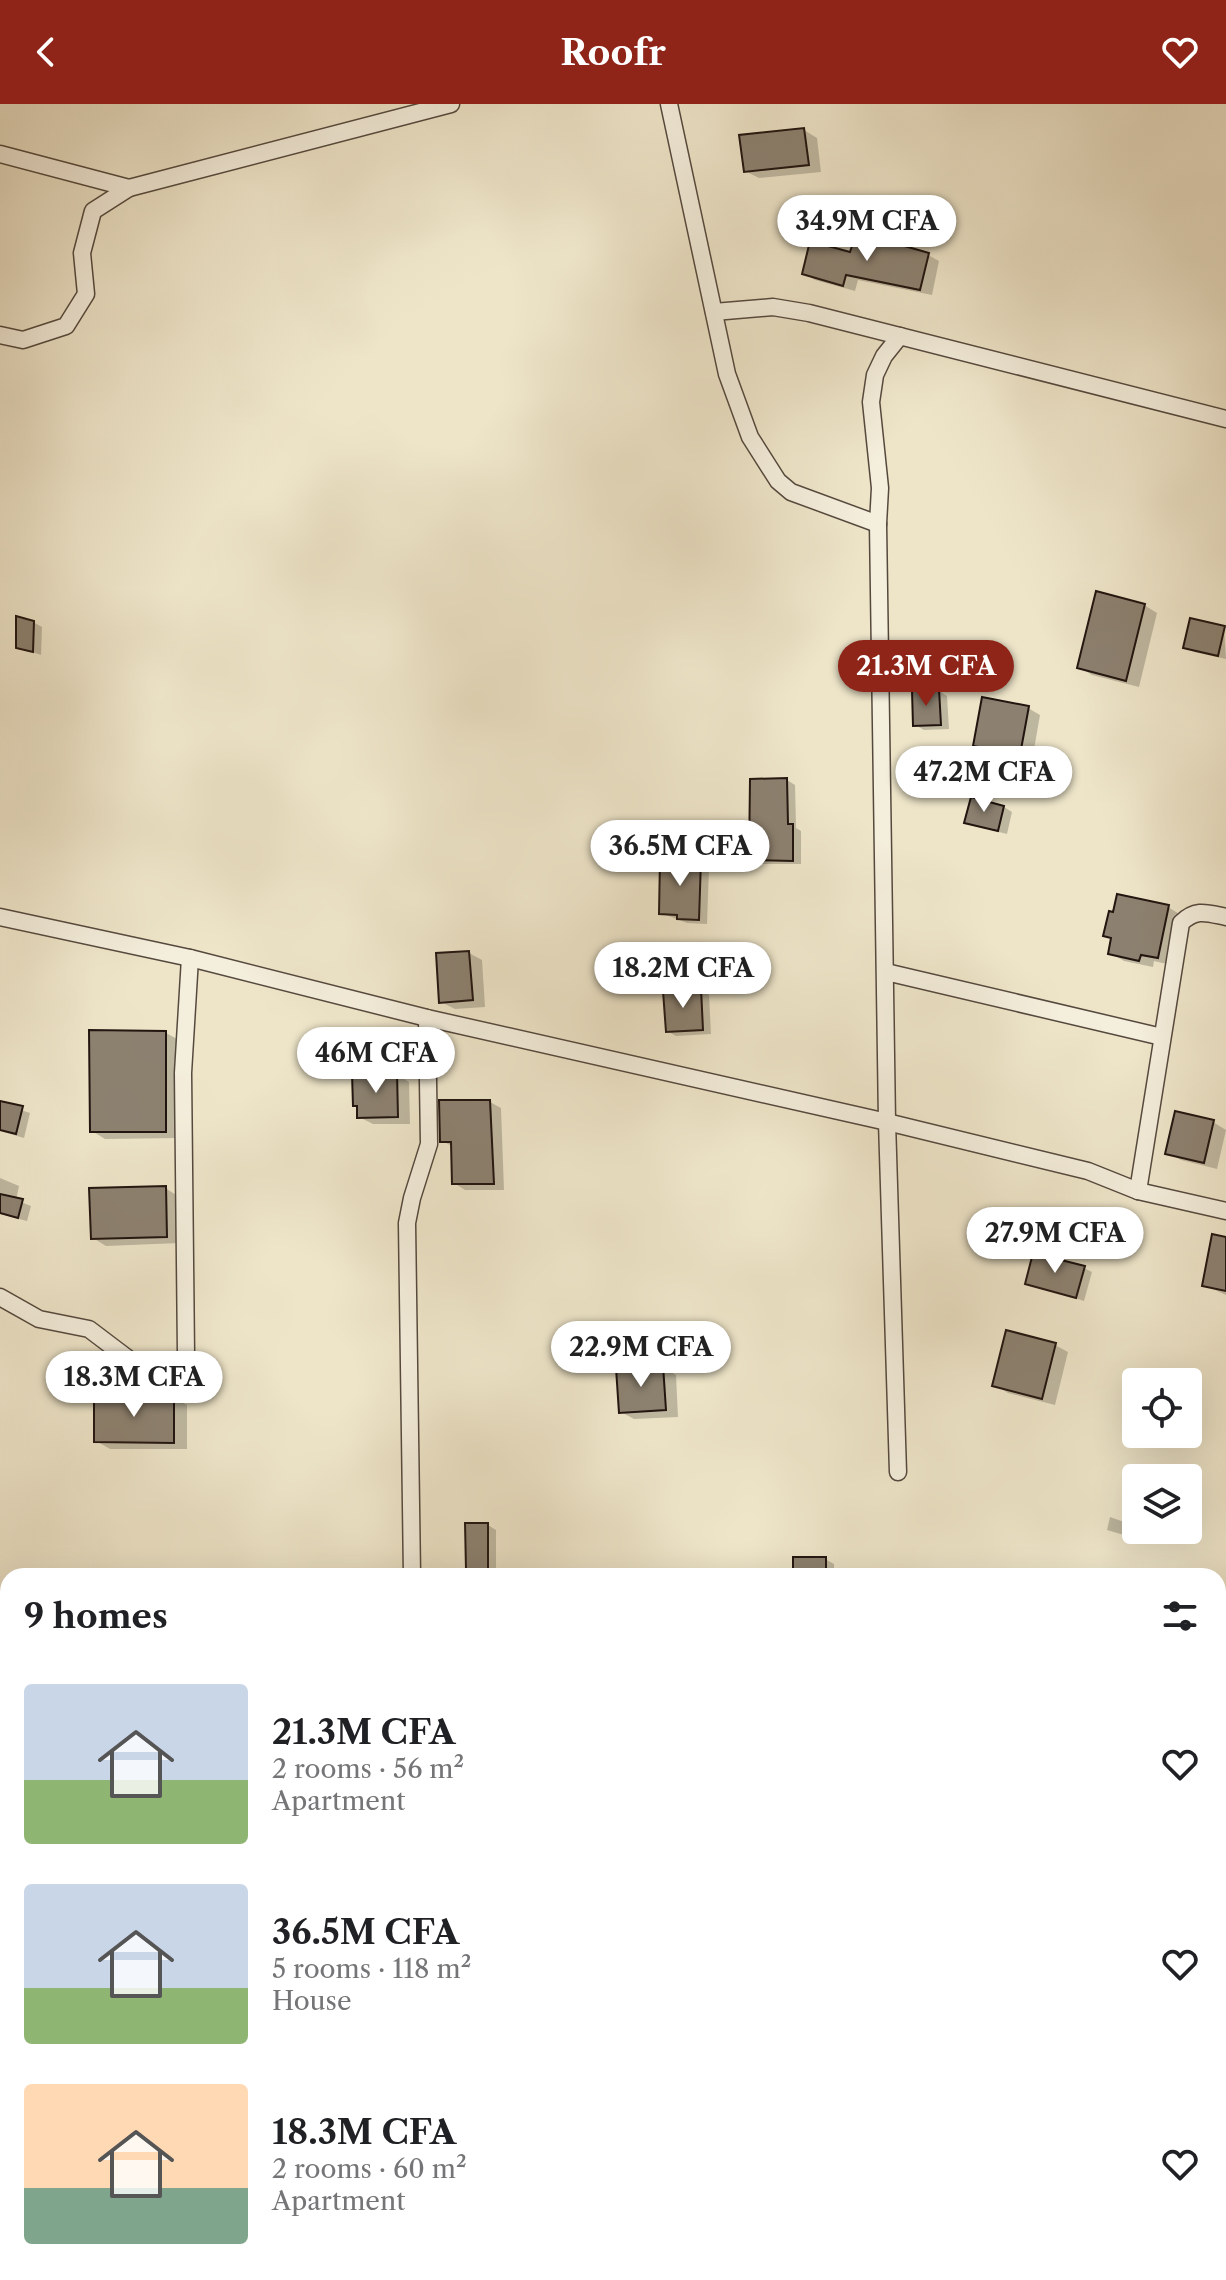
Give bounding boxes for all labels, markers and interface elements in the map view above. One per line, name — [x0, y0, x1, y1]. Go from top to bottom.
icon: back — [24, 30, 68, 74]
text: Roofr — [560, 30, 666, 74]
icon: heart — [1158, 30, 1202, 74]
pin: 34.9M CFA — [775, 195, 959, 263]
text: 34.9M CFA — [795, 205, 939, 237]
pin: 21.3M CFA — [834, 640, 1018, 708]
text: 21.3M CFA — [856, 650, 996, 682]
pin: 47.2M CFA — [892, 746, 1076, 814]
text: 47.2M CFA — [913, 756, 1055, 788]
pin: 36.5M CFA — [588, 820, 772, 888]
text: 36.5M CFA — [609, 830, 752, 862]
pin: 18.2M CFA — [591, 942, 775, 1010]
text: 18.2M CFA — [612, 952, 754, 984]
pin: 46M CFA — [302, 1027, 450, 1095]
text: 46M CFA — [315, 1037, 437, 1069]
pin: 27.9M CFA — [963, 1207, 1147, 1275]
text: 27.9M CFA — [985, 1217, 1125, 1249]
pin: 22.9M CFA — [549, 1321, 733, 1389]
text: 22.9M CFA — [569, 1331, 713, 1363]
pin: 18.3M CFA — [42, 1351, 226, 1419]
text: 18.3M CFA — [64, 1361, 204, 1393]
map controls — [1122, 1368, 1202, 1544]
button: locate — [1122, 1368, 1202, 1448]
button: layers — [1122, 1464, 1202, 1544]
icon: filters — [1158, 1594, 1202, 1638]
text: 9 homes — [24, 1595, 168, 1637]
text: 21.3M CFA — [272, 1711, 455, 1753]
icon: home — [88, 1716, 184, 1812]
icon: heart — [1158, 1742, 1202, 1786]
text: 2 rooms · 56 m² — [272, 1753, 464, 1785]
text: Apartment — [272, 1785, 405, 1817]
text: 36.5M CFA — [272, 1911, 459, 1953]
icon: home — [88, 1916, 184, 2012]
icon: heart — [1158, 1942, 1202, 1986]
text: 5 rooms · 118 m² — [272, 1953, 471, 1985]
text: House — [272, 1985, 352, 2017]
text: 18.3M CFA — [272, 2111, 456, 2153]
icon: home — [88, 2116, 184, 2212]
icon: heart — [1158, 2142, 1202, 2186]
text: 2 rooms · 60 m² — [272, 2153, 467, 2185]
text: Apartment — [272, 2185, 405, 2217]

